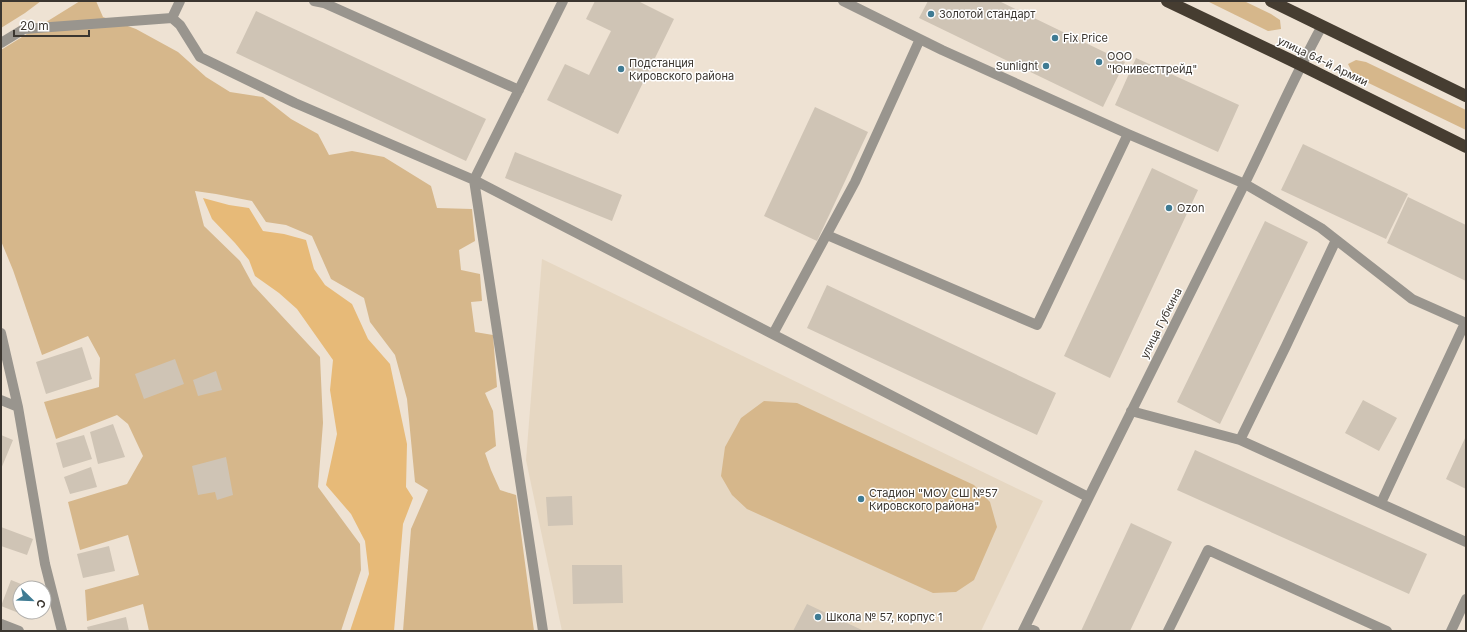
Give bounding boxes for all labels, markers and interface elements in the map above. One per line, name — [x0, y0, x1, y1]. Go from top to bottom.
place label: Золотой стандарт — [939, 7, 1036, 21]
marker: Золотой стандарт — [926, 9, 936, 19]
scale bar — [14, 12, 89, 38]
text: 20 m — [20, 18, 49, 33]
place label: Fix Price — [1063, 31, 1108, 45]
marker: Fix Price — [1050, 33, 1060, 43]
street label: улица 64-й Армии — [1276, 33, 1370, 89]
place label: ООО "Юнивесттрейд" — [1107, 49, 1197, 76]
place label: Подстанция Кировского района — [629, 56, 734, 83]
marker: ООО "Юнивесттрейд" — [1094, 57, 1104, 67]
place label: Sunlight — [996, 59, 1038, 73]
marker: Sunlight — [1041, 61, 1051, 71]
marker: Подстанция Кировского района — [616, 64, 626, 74]
place label: Ozon — [1177, 201, 1204, 215]
marker: Ozon — [1164, 203, 1174, 213]
street label: улица Губкина — [1137, 285, 1185, 361]
place label: Стадион "МОУ СШ №57 Кировского района" — [869, 486, 998, 513]
marker: Стадион "МОУ СШ №57 Кировского района" — [856, 494, 866, 504]
north arrow — [12, 580, 52, 620]
text: С — [33, 597, 49, 610]
place label: Школа № 57, корпус 1 — [826, 610, 943, 624]
marker: Школа № 57, корпус 1 — [813, 612, 823, 622]

